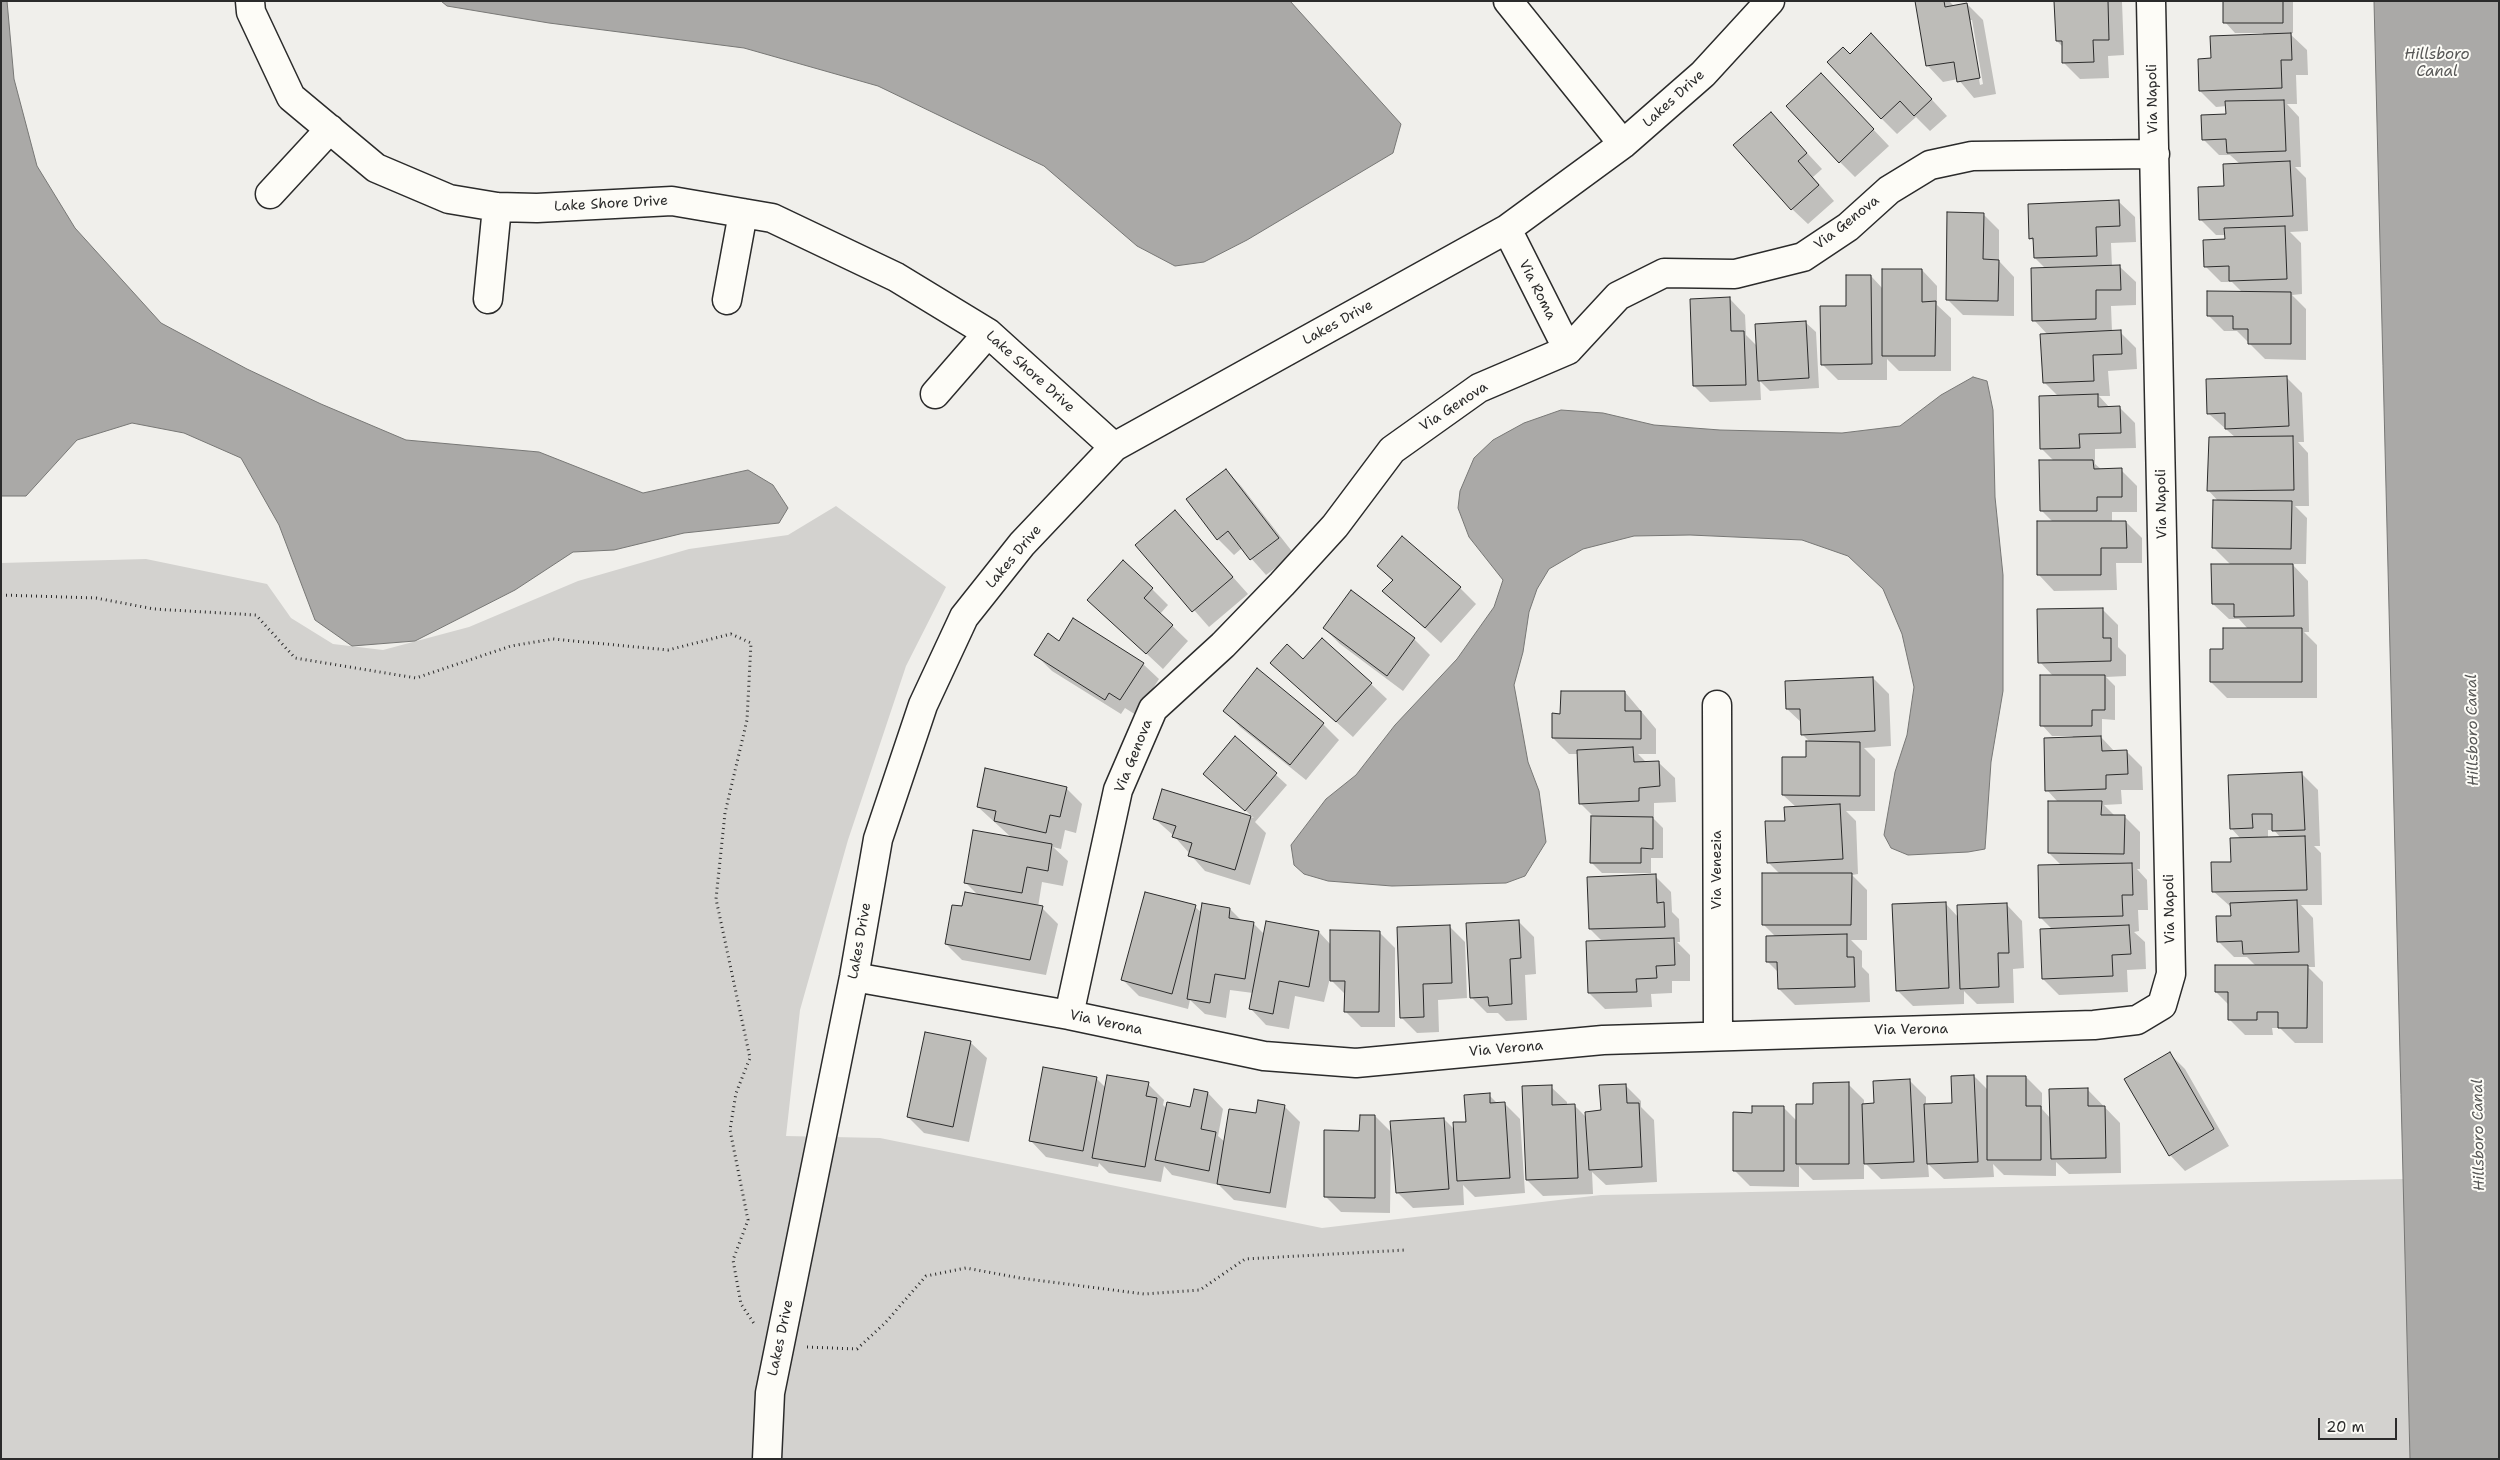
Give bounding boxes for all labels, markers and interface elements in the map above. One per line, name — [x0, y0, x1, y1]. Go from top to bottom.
water label: Hillsboro Canal — [2404, 46, 2470, 81]
street label: Via Napoli — [2144, 64, 2162, 134]
street label: Lakes Drive — [1640, 67, 1708, 131]
street label: Via Genova — [1811, 192, 1883, 254]
street label: Lake Shore Drive — [554, 193, 668, 215]
street label: Via Roma — [1515, 257, 1559, 323]
street label: Lakes Drive — [1300, 297, 1376, 349]
street label: Lake Shore Drive — [982, 328, 1078, 416]
street label: Via Genova — [1417, 379, 1491, 435]
street label: Via Napoli — [2153, 469, 2171, 539]
street label: Lakes Drive — [983, 522, 1045, 592]
water label: Hillsboro Canal — [2463, 674, 2483, 786]
street label: Via Genova — [1112, 717, 1156, 795]
street label: Via Venezia — [1709, 830, 1725, 910]
street label: Via Napoli — [2161, 874, 2179, 944]
street label: Lakes Drive — [845, 901, 875, 981]
street label: Via Verona — [1068, 1007, 1144, 1039]
street label: Via Verona — [1874, 1021, 1948, 1039]
street label: Via Verona — [1468, 1037, 1544, 1061]
water label: Hillsboro Canal — [2469, 1079, 2489, 1191]
street label: Lakes Drive — [765, 1298, 797, 1378]
scale bar — [2320, 1408, 2399, 1440]
text: 20 m — [2326, 1417, 2365, 1437]

